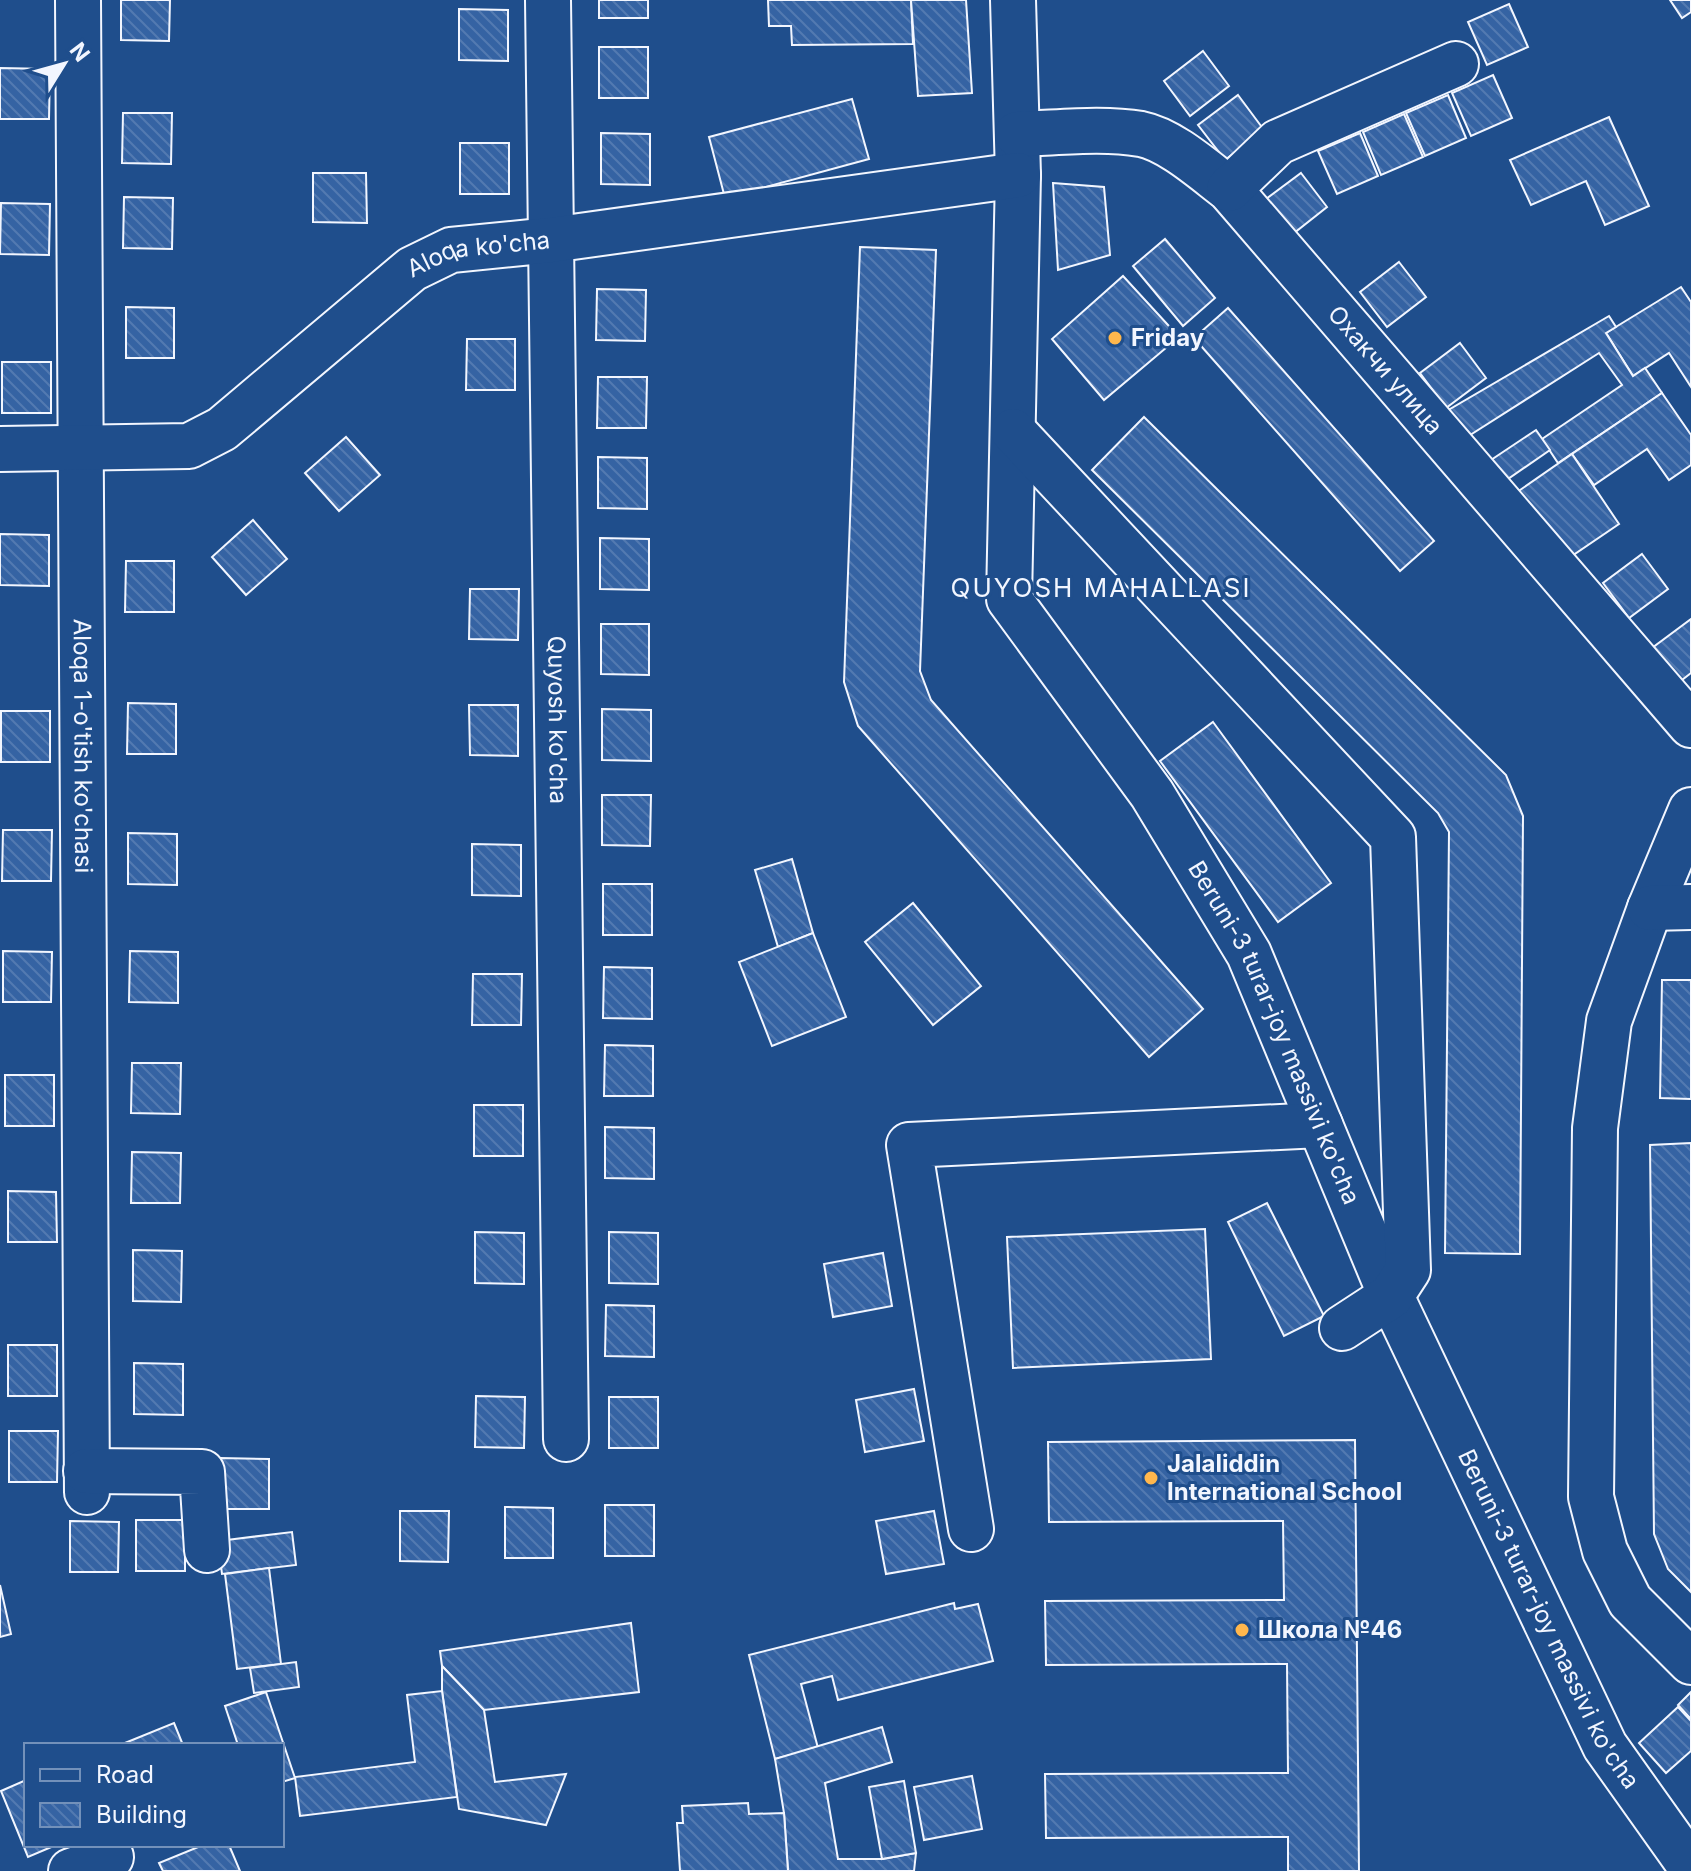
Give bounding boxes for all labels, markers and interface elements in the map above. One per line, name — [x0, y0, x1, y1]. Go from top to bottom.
north arrow — [24, 24, 104, 104]
text: N — [65, 37, 95, 66]
street label: Aloqa ko'cha — [402, 225, 551, 283]
street label: Охакчи улица — [1322, 299, 1449, 440]
place label: Friday — [1131, 323, 1205, 352]
marker: Friday — [1106, 329, 1124, 347]
district label: QUYOSH MAHALLASI — [951, 572, 1251, 603]
street label: Aloqa 1-o'tish ko'chasi — [68, 619, 98, 873]
street label: Quyosh ko'cha — [542, 635, 573, 804]
street label: Beruni-3 turar-joy massivi ko'cha — [1182, 856, 1366, 1209]
street label: Beruni-3 turar-joy massivi ko'cha — [1452, 1445, 1646, 1794]
place label: Jalaliddin International School — [1167, 1449, 1402, 1506]
marker: Jalaliddin International School — [1142, 1469, 1160, 1487]
place label: Школа №46 — [1258, 1615, 1402, 1644]
marker: Школа №46 — [1233, 1621, 1251, 1639]
legend — [24, 1743, 284, 1847]
text: Road — [96, 1760, 154, 1789]
text: Building — [96, 1800, 187, 1829]

